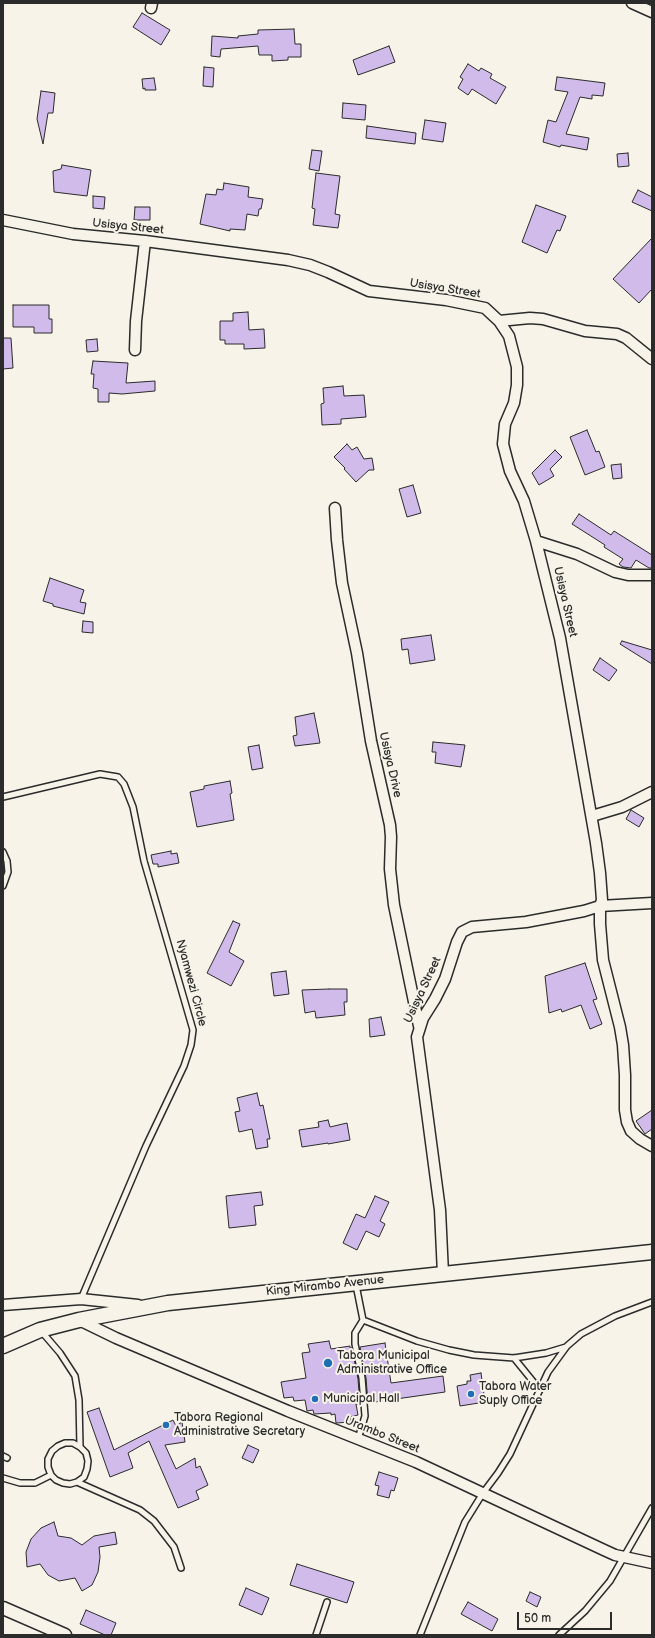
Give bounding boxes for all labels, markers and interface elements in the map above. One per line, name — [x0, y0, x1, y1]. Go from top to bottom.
street label: Usisya Street — [92, 216, 164, 238]
street label: Usisya Street — [408, 276, 482, 302]
street label: Usisya Street — [550, 565, 580, 639]
street label: Usisya Drive — [375, 731, 405, 799]
street label: Nyamwezi Circle — [173, 938, 209, 1028]
street label: Usisya Street — [401, 954, 445, 1026]
street label: King Mirambo Avenue — [265, 1273, 385, 1299]
place label: Tabora Municipal Administrative Office — [337, 1349, 447, 1377]
marker: Tabora Municipal Administrative Office — [322, 1357, 334, 1369]
place label: Tabora Water Suply Office — [479, 1380, 551, 1408]
marker: Tabora Water Suply Office — [466, 1389, 476, 1399]
place label: Municipal Hall — [323, 1392, 399, 1406]
marker: Municipal Hall — [310, 1394, 320, 1404]
place label: Tabora Regional Administrative Secretary — [174, 1411, 305, 1439]
street label: Urambo Street — [342, 1413, 422, 1457]
marker: Tabora Regional Administrative Secretary — [161, 1420, 171, 1430]
scale bar — [519, 1604, 614, 1630]
text: 50 m — [524, 1611, 551, 1626]

